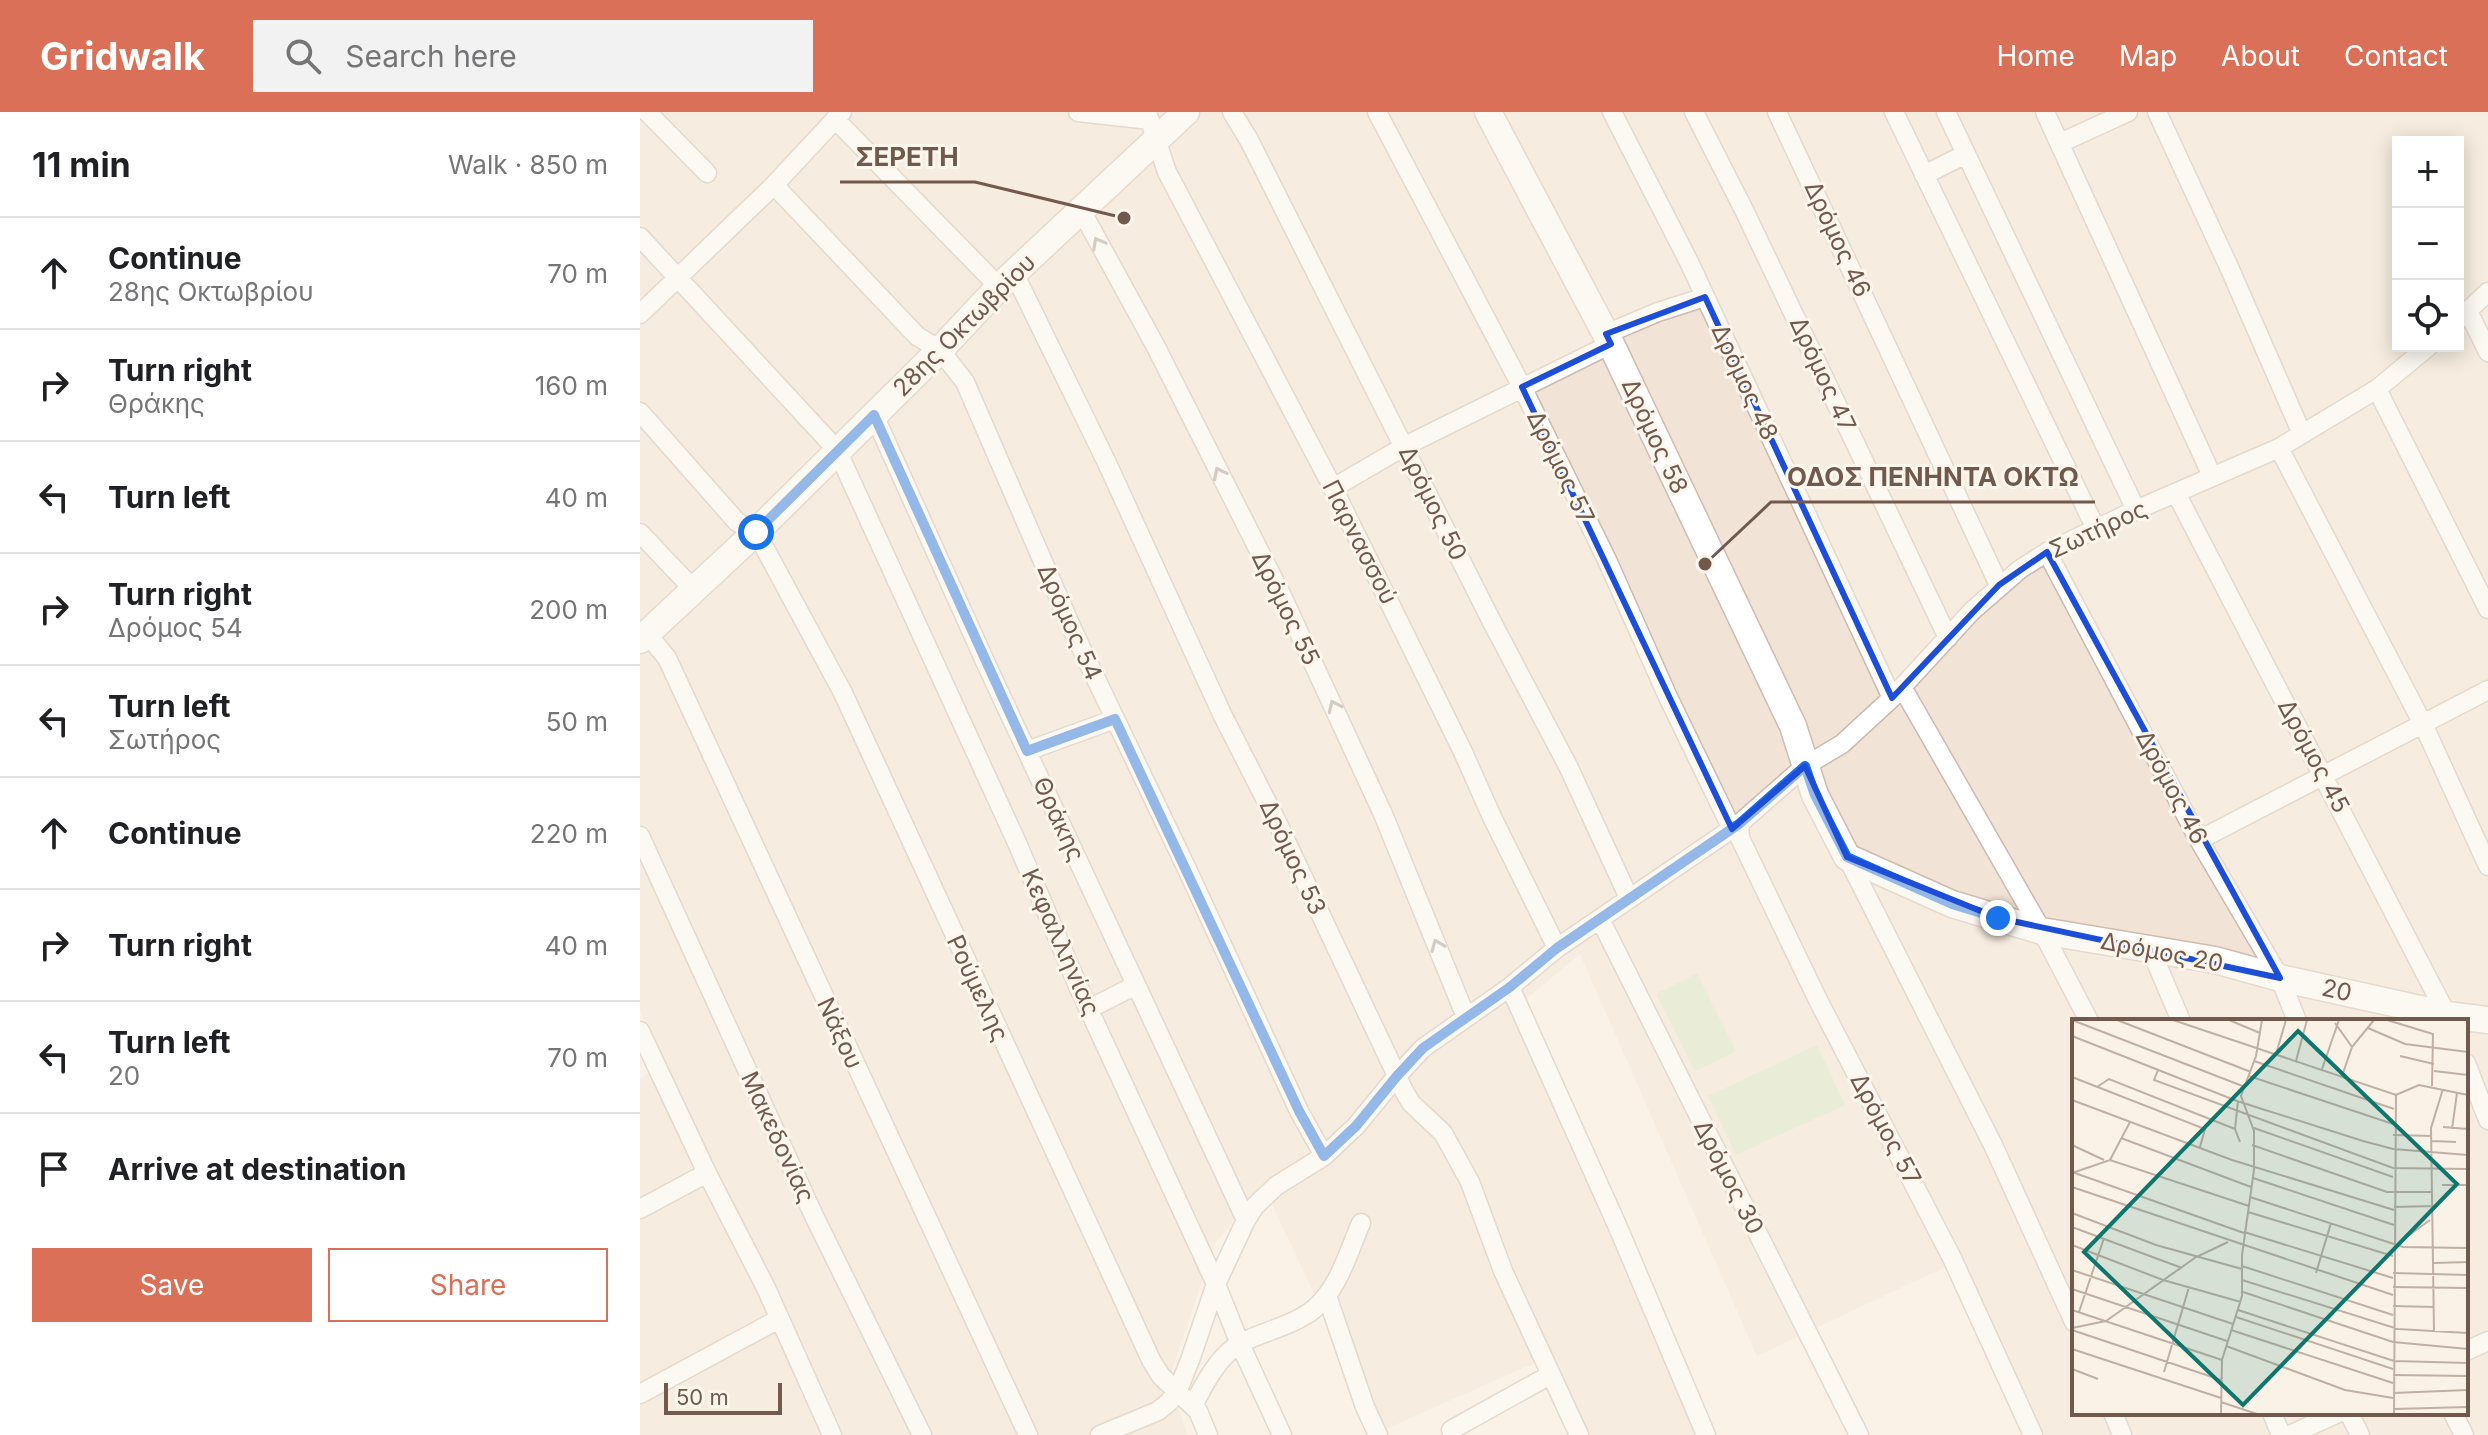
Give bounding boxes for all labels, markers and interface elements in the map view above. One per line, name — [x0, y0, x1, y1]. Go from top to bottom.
search box — [253, 20, 813, 92]
text: Gridwalk — [40, 33, 205, 79]
icon: search — [281, 34, 325, 78]
text: Search here — [345, 38, 517, 74]
text: Home — [1996, 39, 2075, 73]
text: Map — [2119, 39, 2177, 73]
text: About — [2221, 39, 2300, 73]
text: Contact — [2344, 39, 2448, 73]
callout: ΣΕΡΕΤΗ — [840, 132, 975, 182]
map controls — [2392, 136, 2464, 352]
button: + — [2392, 136, 2464, 208]
text: ΣΕΡΕΤΗ — [855, 141, 959, 172]
text: 11 min — [32, 144, 131, 185]
text: Walk · 850 m — [448, 149, 608, 180]
street label: Δρόμος 46 — [1799, 176, 1877, 302]
button: − — [2392, 208, 2464, 280]
one-way arrow — [1093, 237, 1108, 251]
text: Continue — [108, 240, 242, 276]
street label: 28ης Οκτωβρίου — [887, 248, 1041, 402]
icon: ahead — [32, 251, 76, 295]
text: 70 m — [547, 258, 608, 289]
text: 28ης Οκτωβρίου — [108, 276, 314, 307]
button: locate — [2392, 280, 2464, 352]
street label: Δρόμος 47 — [1784, 312, 1862, 436]
street label: Δρόμος 48 — [1706, 319, 1784, 445]
text: Turn right — [108, 352, 252, 388]
icon: right — [32, 363, 76, 407]
text: 160 m — [535, 370, 608, 401]
street label: Δρόμος 58 — [1616, 374, 1694, 498]
text: Θράκης — [108, 388, 205, 419]
street label: Δρόμος 57 — [1521, 406, 1601, 528]
street label: Δρόμος 50 — [1393, 441, 1473, 565]
callout: ΟΔΟΣ ΠΕΝΗΝΤΑ ΟΚΤΩ — [1771, 452, 2095, 502]
text: ΟΔΟΣ ΠΕΝΗΝΤΑ ΟΚΤΩ — [1787, 461, 2079, 492]
one-way arrow — [1213, 467, 1229, 482]
icon: left — [32, 475, 76, 519]
street label: Παρνασσού — [1316, 475, 1404, 609]
text: Turn left — [108, 479, 230, 515]
text: 40 m — [545, 482, 608, 513]
street label: Σωτήρος — [2045, 494, 2151, 564]
route start — [738, 514, 774, 550]
street label: Δρόμος 55 — [1246, 546, 1326, 670]
street label: Δρόμος 54 — [1031, 559, 1109, 685]
text: Turn right — [108, 576, 252, 612]
icon: right — [32, 587, 76, 631]
text: 200 m — [529, 594, 608, 625]
text: Δρόμος 54 — [108, 612, 243, 643]
text: Turn left — [108, 688, 230, 724]
street label: Δρόμος 45 — [2272, 694, 2356, 818]
icon: left — [32, 699, 76, 743]
one-way arrow — [1327, 700, 1343, 715]
text: 50 m — [546, 706, 608, 737]
text: Σωτήρος — [108, 724, 221, 755]
street label: Δρόμος 46 — [2130, 725, 2214, 849]
street label: Θράκης — [1027, 772, 1091, 866]
street label: Δρόμος 53 — [1254, 795, 1332, 919]
icon: ahead — [32, 811, 76, 855]
text: Continue — [108, 815, 242, 851]
text: 220 m — [530, 818, 608, 849]
street label: Κεφαλληνίας — [1016, 864, 1106, 1020]
route end — [1980, 900, 2016, 936]
icon: right — [32, 923, 76, 967]
street label: Δρόμος 20 — [2098, 926, 2226, 978]
text: Turn right — [108, 927, 252, 963]
text: 40 m — [545, 930, 608, 961]
street label: Ρούμελης — [941, 930, 1015, 1046]
one-way arrow — [1430, 939, 1447, 953]
street label: 20 — [2319, 973, 2355, 1007]
street label: Νάξου — [811, 993, 869, 1073]
inset map — [2072, 1019, 2468, 1415]
text: Turn left — [108, 1024, 230, 1060]
icon: left — [32, 1035, 76, 1079]
text: 70 m — [547, 1042, 608, 1073]
text: 20 — [108, 1060, 140, 1091]
street label: Μακεδονίας — [735, 1067, 821, 1207]
street label: Δρόμος 57 — [1844, 1068, 1928, 1190]
street label: Δρόμος 30 — [1688, 1115, 1770, 1239]
icon: arrive — [32, 1147, 76, 1191]
text: Arrive at destination — [108, 1151, 406, 1187]
button: Save — [32, 1248, 312, 1322]
button: Share — [328, 1248, 608, 1322]
scale bar — [664, 1379, 782, 1415]
text: 50 m — [676, 1384, 729, 1410]

